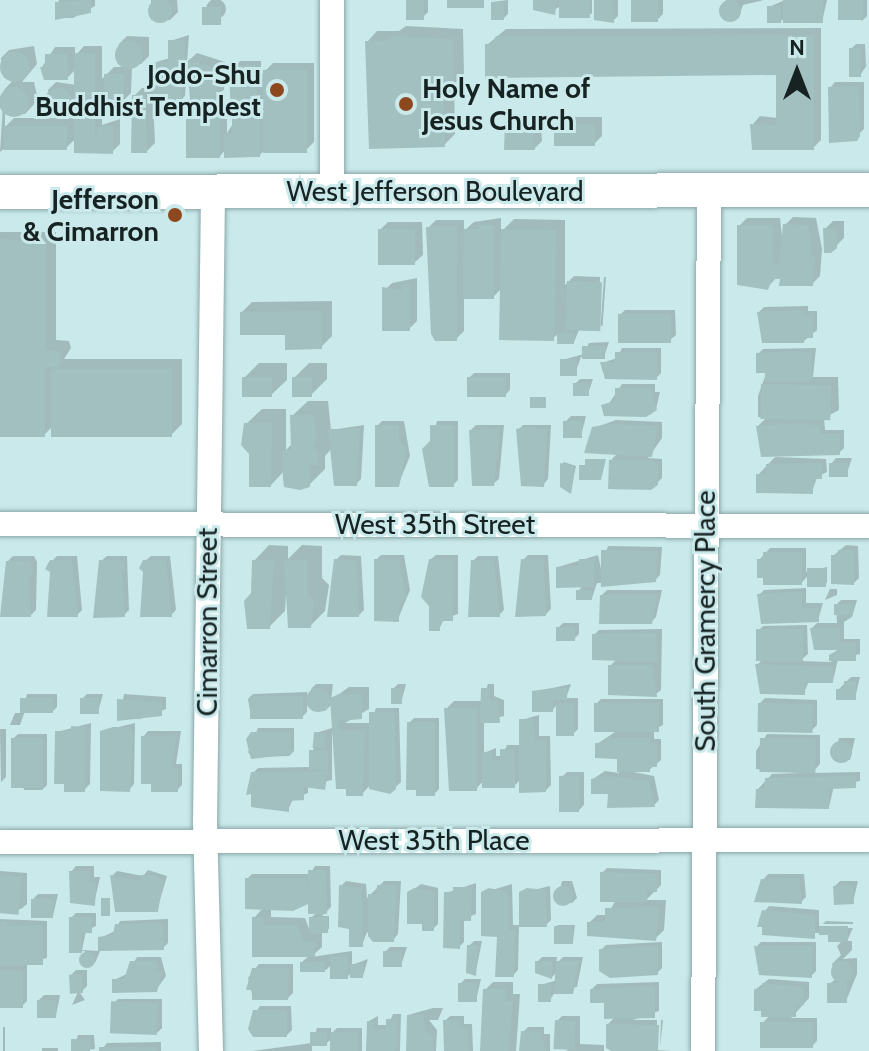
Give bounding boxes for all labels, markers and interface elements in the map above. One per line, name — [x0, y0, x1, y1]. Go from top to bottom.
north arrow — [757, 32, 837, 112]
text: N — [789, 34, 805, 61]
place label: Jodo-Shu Buddhist Templest — [35, 57, 261, 123]
place label: Holy Name of Jesus Church — [422, 71, 590, 137]
marker: Jodo-Shu Buddhist Templest — [268, 81, 286, 99]
marker: Holy Name of Jesus Church — [397, 95, 415, 113]
street label: West Jefferson Boulevard — [286, 174, 584, 208]
place label: Jefferson & Cimarron — [23, 182, 159, 248]
marker: Jefferson & Cimarron — [166, 206, 184, 224]
street label: South Gramercy Place — [688, 490, 722, 752]
street label: West 35th Street — [335, 507, 535, 541]
street label: Cimarron Street — [190, 528, 224, 716]
street label: West 35th Place — [338, 823, 530, 857]

